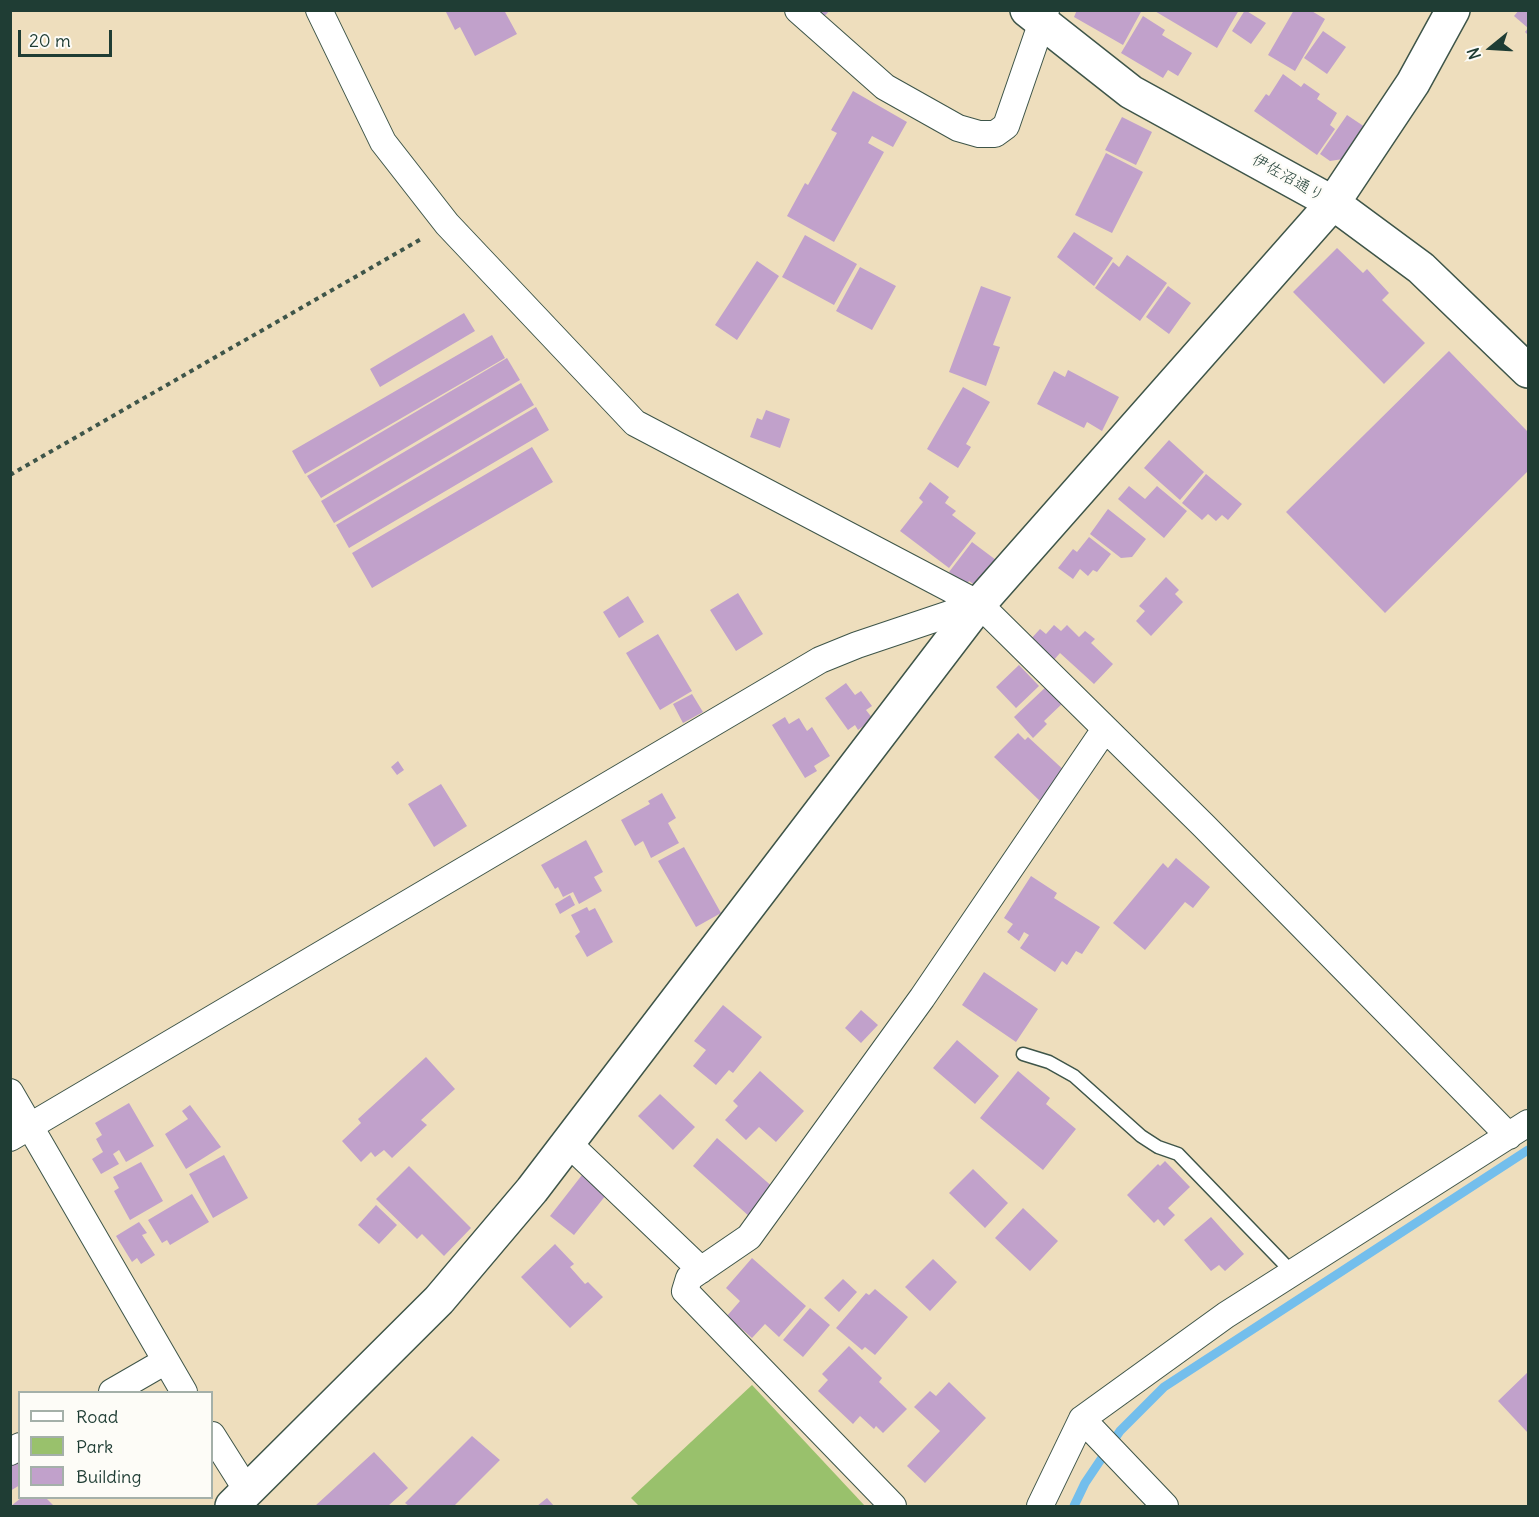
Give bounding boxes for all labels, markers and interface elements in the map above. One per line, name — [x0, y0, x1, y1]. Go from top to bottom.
scale bar — [21, 18, 116, 56]
north arrow — [1461, 18, 1521, 78]
text: 20 m — [29, 29, 71, 52]
text: N — [1463, 45, 1485, 62]
street label: 伊佐沼通り — [1248, 150, 1328, 206]
legend — [18, 1391, 213, 1499]
text: Road — [76, 1405, 118, 1428]
text: Park — [76, 1435, 113, 1458]
text: Building — [76, 1465, 141, 1488]

